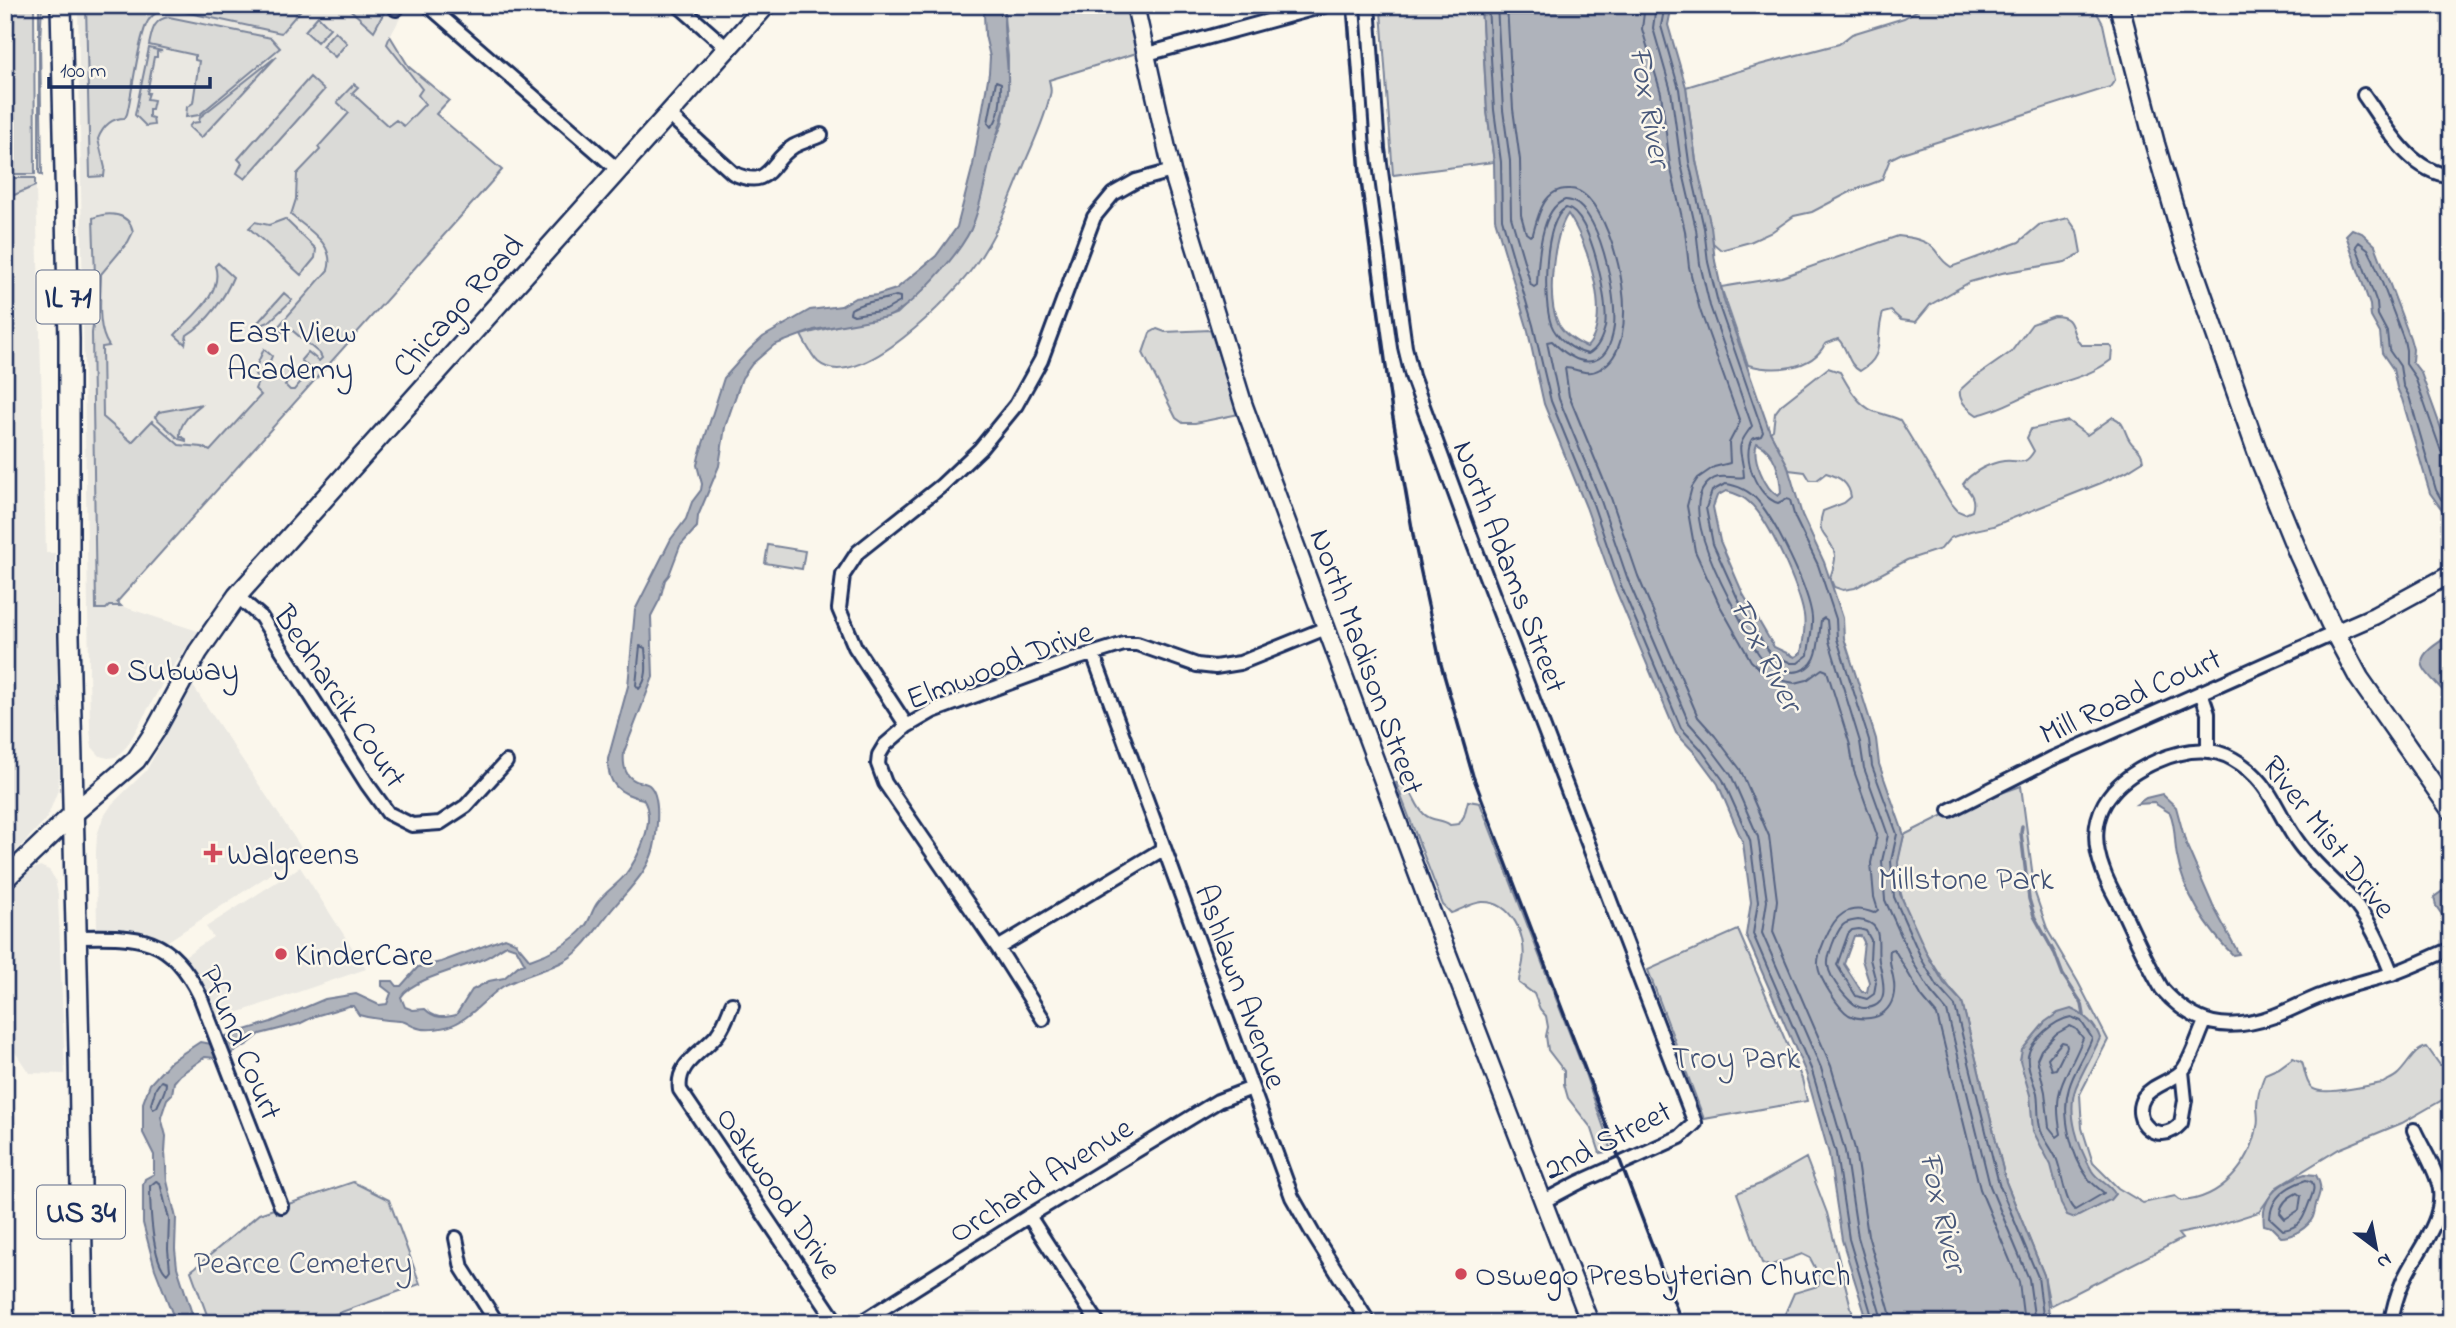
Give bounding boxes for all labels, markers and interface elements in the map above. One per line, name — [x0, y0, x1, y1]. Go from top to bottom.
water label: Fox River — [1614, 43, 1683, 174]
scale bar — [49, 46, 210, 90]
text: 100 m — [60, 57, 106, 87]
street label: Chicago Road — [382, 225, 537, 389]
road number: IL 71 — [36, 270, 100, 324]
place label: East View Academy — [227, 311, 356, 395]
marker: East View Academy — [205, 341, 221, 357]
street label: North Adams Street — [1438, 434, 1578, 700]
street label: North Madison Street — [1295, 523, 1435, 802]
water label: Fox River — [1715, 591, 1815, 724]
street label: Bednarcik Court — [259, 596, 417, 799]
street label: Elmwood Drive — [900, 610, 1101, 724]
street label: Mill Road Court — [2033, 637, 2230, 759]
place label: Subway — [127, 649, 239, 696]
marker: Subway — [105, 661, 121, 677]
street label: River Mist Drive — [2248, 746, 2407, 930]
place label: Walgreens — [227, 833, 360, 880]
marker: Walgreens — [205, 845, 221, 861]
park label: Millstone Park — [1878, 858, 2055, 905]
street label: Ashlawn Avenue — [1180, 878, 1298, 1097]
place label: KinderCare — [295, 934, 434, 981]
marker: KinderCare — [273, 946, 289, 962]
street label: Pfund Court — [185, 958, 293, 1128]
park label: Troy Park — [1672, 1037, 1801, 1084]
street label: 2nd Street — [1536, 1090, 1681, 1194]
street label: Oakwood Drive — [702, 1098, 853, 1290]
street label: Orchard Avenue — [941, 1106, 1144, 1257]
water label: Fox River — [1904, 1147, 1979, 1280]
road number: US 34 — [37, 1186, 125, 1238]
north arrow — [2340, 1212, 2410, 1282]
park label: Pearce Cemetery — [194, 1242, 412, 1289]
text: N — [2371, 1245, 2396, 1275]
place label: Oswego Presbyterian Church — [1475, 1254, 1851, 1301]
marker: Oswego Presbyterian Church — [1453, 1266, 1469, 1282]

